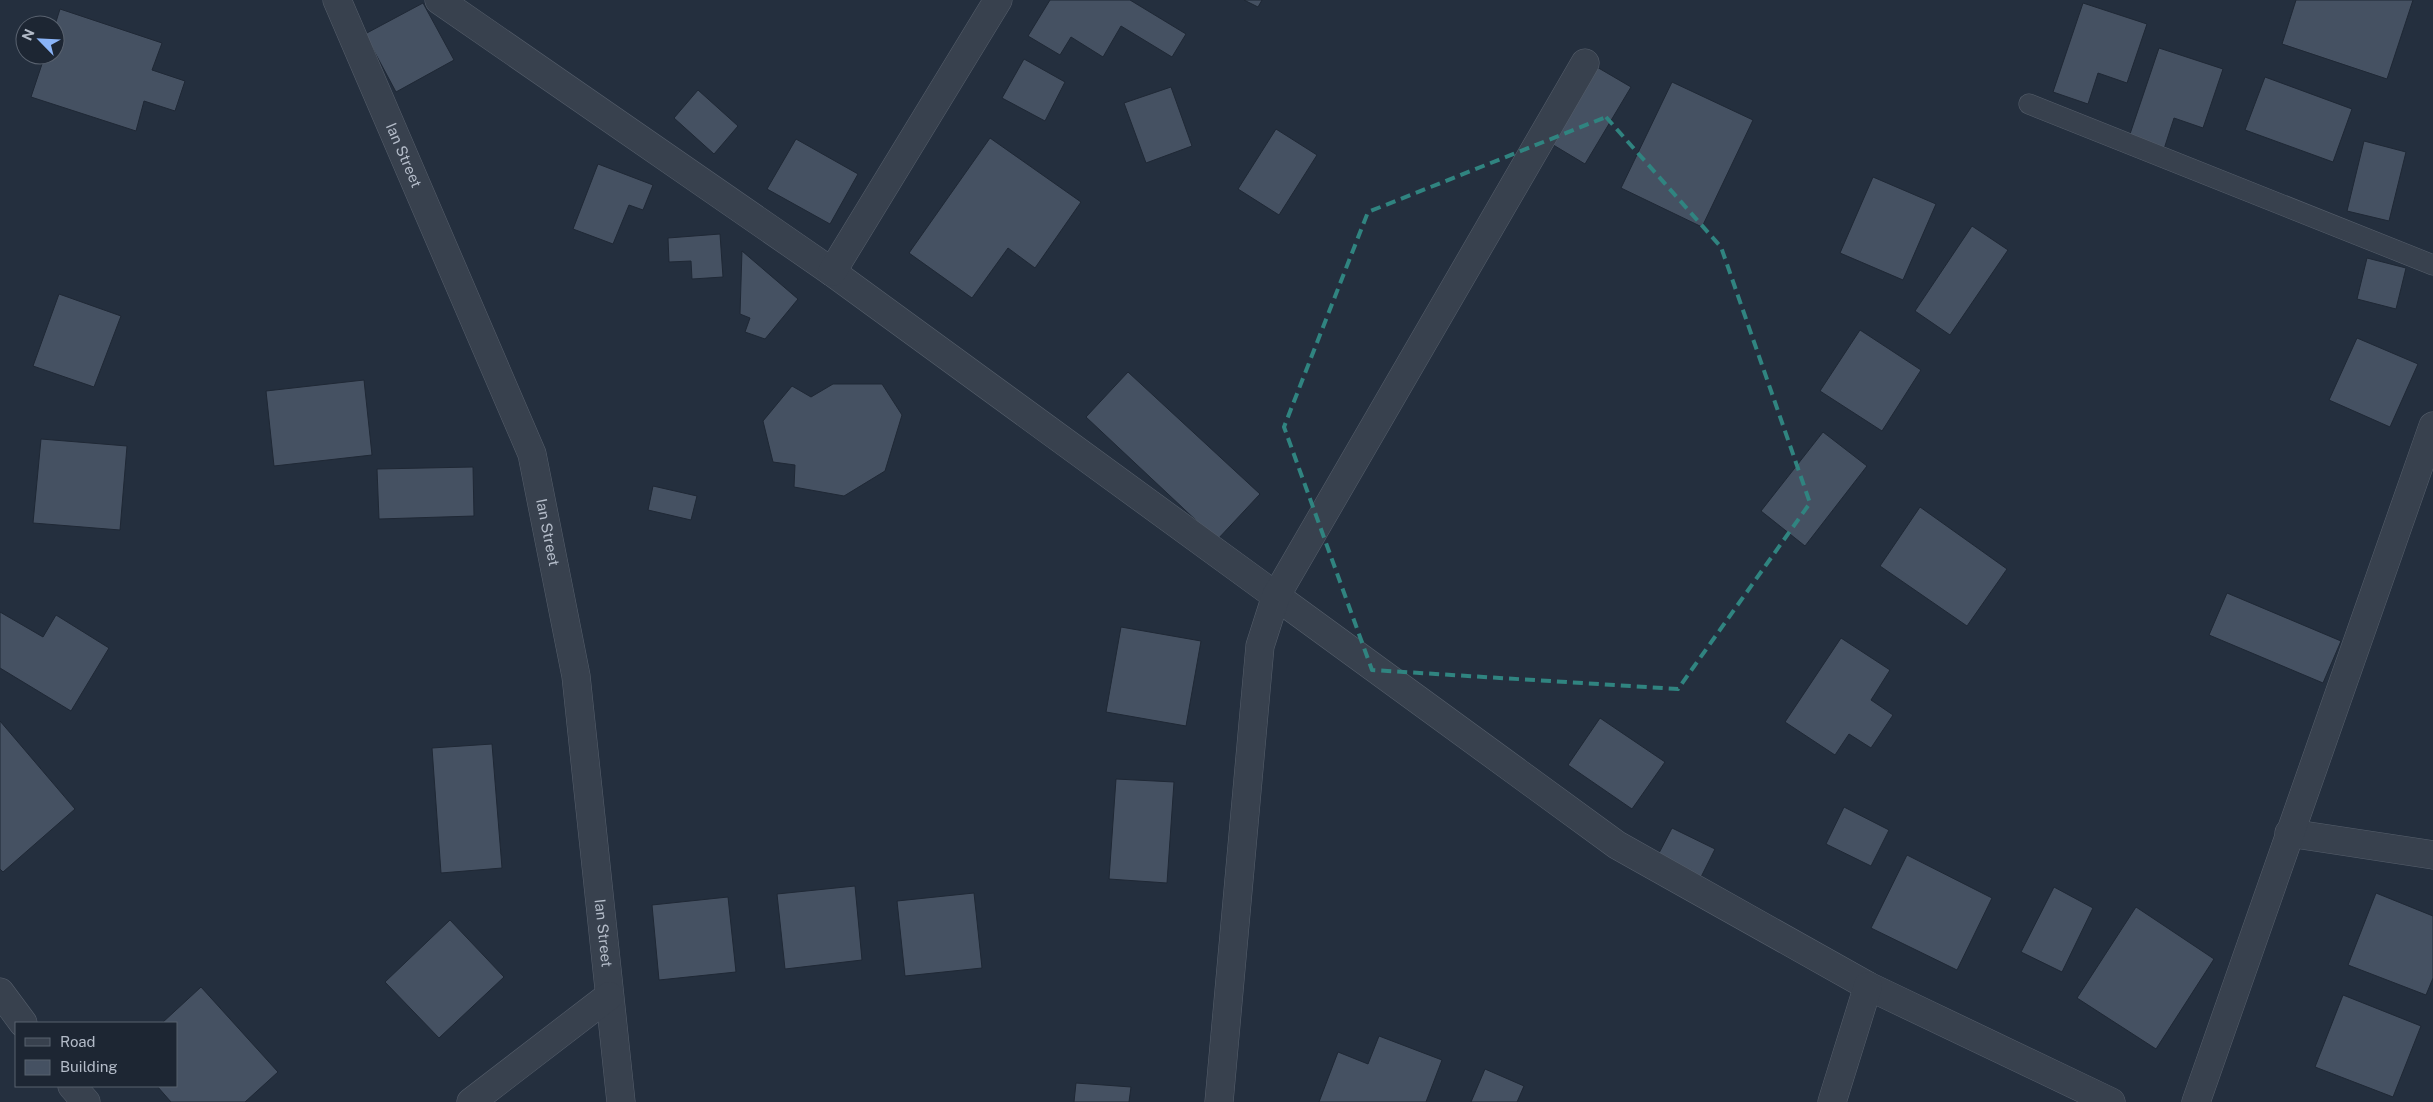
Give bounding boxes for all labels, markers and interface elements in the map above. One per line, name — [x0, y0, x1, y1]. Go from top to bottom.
north arrow — [15, 15, 65, 65]
text: N — [19, 26, 38, 43]
street label: Ian Street — [383, 120, 426, 190]
street label: Ian Street — [533, 497, 563, 568]
street label: Ian Street — [592, 898, 616, 968]
legend — [15, 1022, 178, 1087]
text: Road — [60, 1033, 96, 1050]
text: Building — [60, 1058, 118, 1075]

